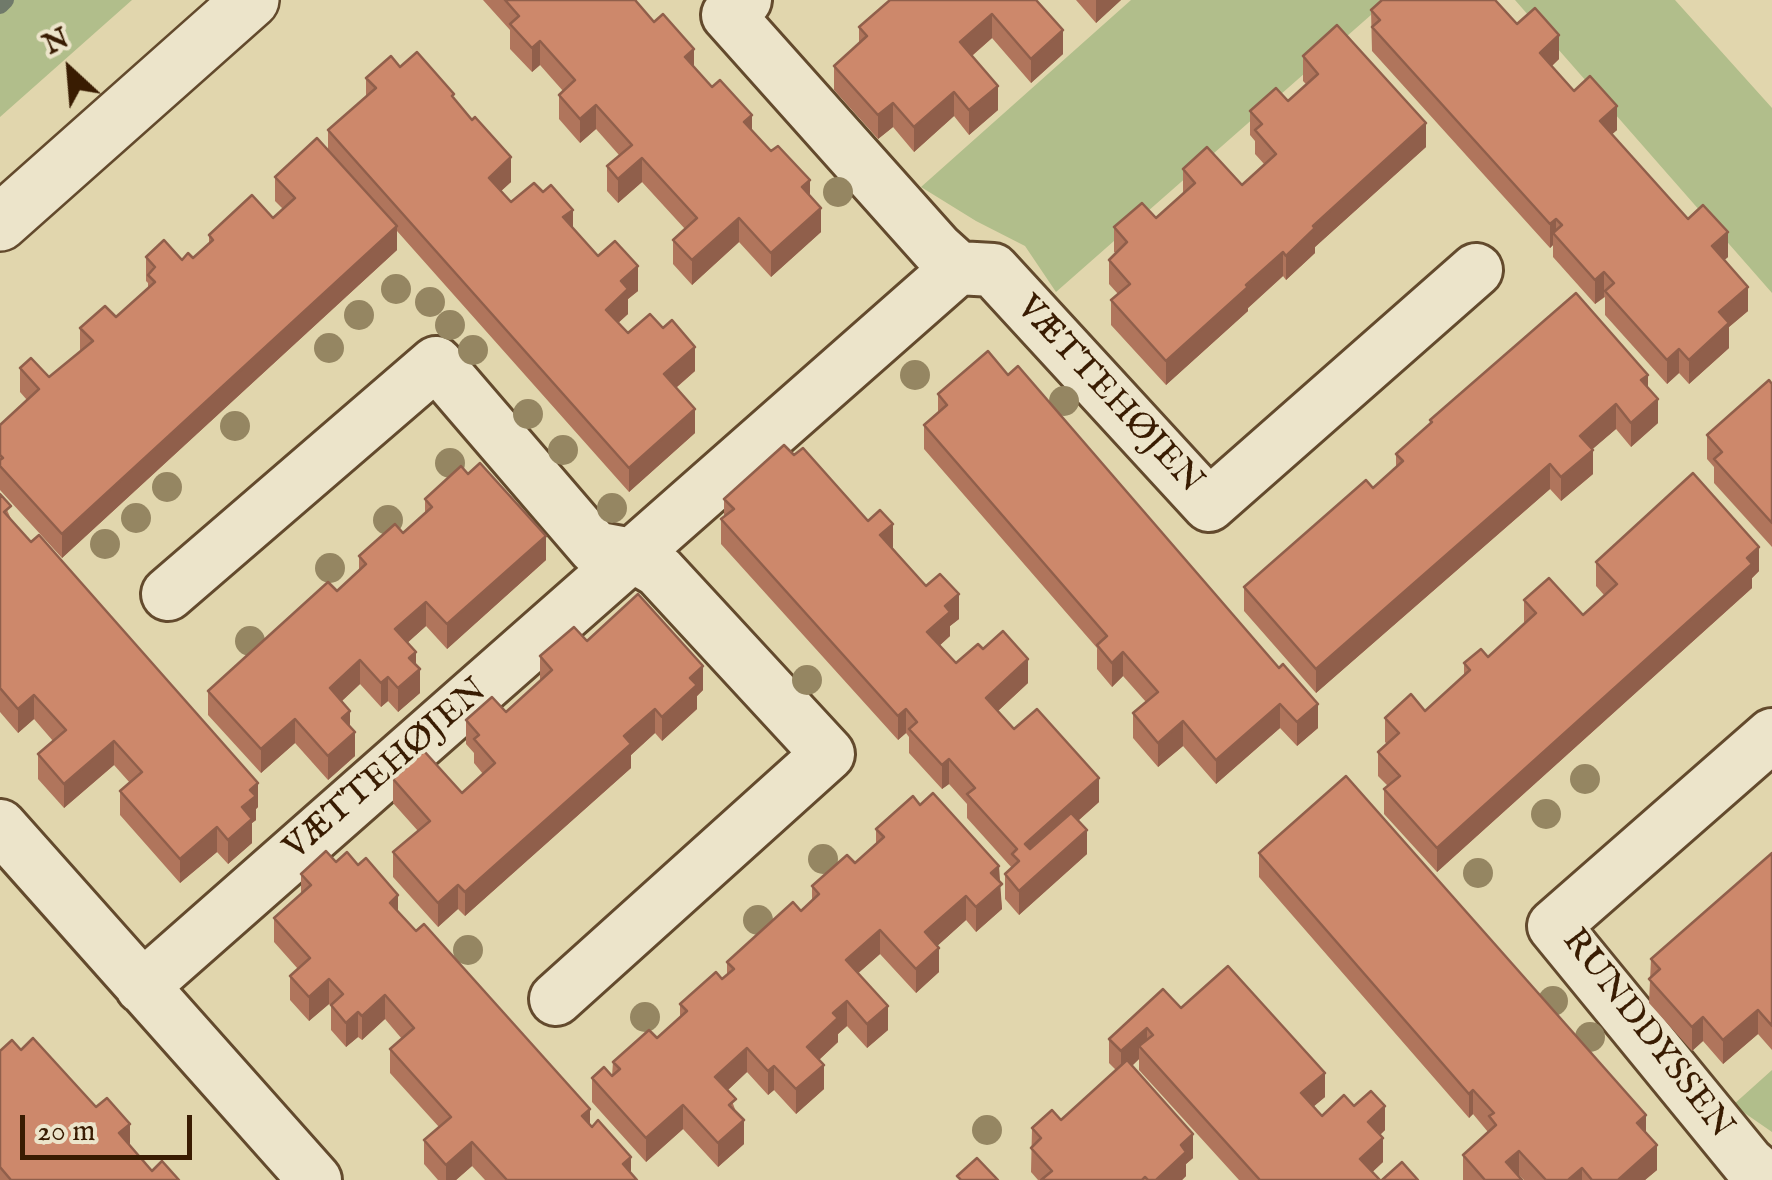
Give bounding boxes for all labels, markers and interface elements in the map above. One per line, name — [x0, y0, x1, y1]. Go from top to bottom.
north arrow — [20, 20, 120, 120]
text: N — [38, 22, 75, 64]
street label: VÆTTEHØJEN — [1006, 288, 1210, 504]
street label: VÆTTEHØJEN — [277, 671, 497, 871]
street label: RUNDDYSSEN — [1551, 922, 1741, 1148]
scale bar — [25, 1095, 198, 1157]
text: 20 m — [37, 1113, 96, 1151]

